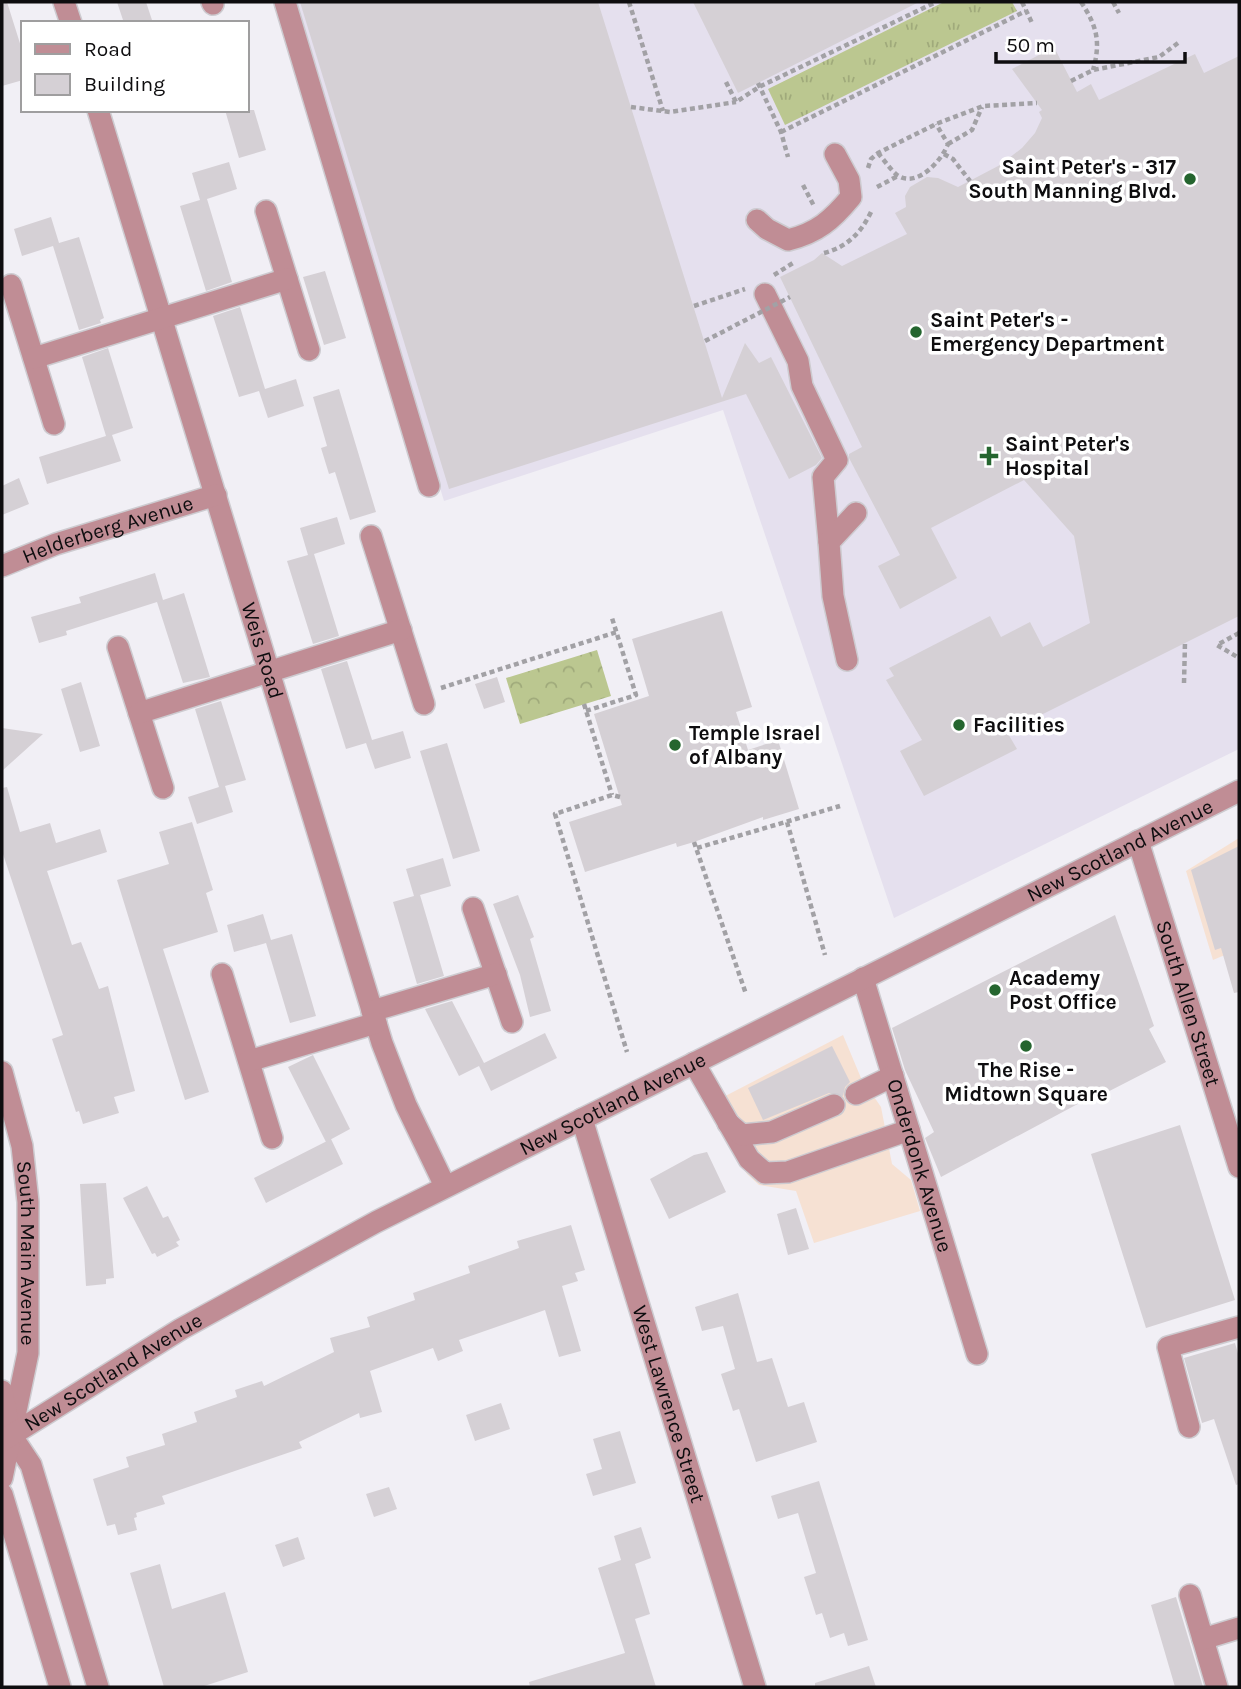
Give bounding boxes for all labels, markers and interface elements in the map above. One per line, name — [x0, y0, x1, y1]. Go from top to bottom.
legend — [21, 21, 248, 112]
scale bar — [996, 21, 1185, 65]
text: 50 m — [1006, 33, 1055, 57]
text: Road — [84, 37, 132, 61]
text: Building — [84, 72, 165, 96]
place label: Saint Peter's - 317 South Manning Blvd. — [968, 155, 1177, 203]
marker: Saint Peter's - 317 South Manning Blvd. — [1182, 171, 1198, 187]
place label: Saint Peter's - Emergency Department — [930, 308, 1165, 356]
marker: Saint Peter's - Emergency Department — [908, 324, 924, 340]
place label: Saint Peter's Hospital — [1005, 432, 1130, 480]
marker: Saint Peter's Hospital — [979, 446, 999, 466]
street label: Helderberg Avenue — [19, 491, 196, 568]
street label: Weis Road — [237, 599, 289, 702]
place label: Facilities — [973, 713, 1065, 737]
marker: Facilities — [951, 717, 967, 733]
place label: Temple Israel of Albany — [689, 721, 821, 769]
marker: Temple Israel of Albany — [667, 737, 683, 753]
street label: New Scotland Avenue — [1023, 794, 1217, 907]
street label: South Allen Street — [1151, 917, 1225, 1089]
place label: Academy Post Office — [1009, 966, 1117, 1014]
marker: Academy Post Office — [987, 982, 1003, 998]
marker: The Rise - Midtown Square — [1018, 1038, 1034, 1054]
street label: New Scotland Avenue — [515, 1047, 710, 1160]
place label: The Rise - Midtown Square — [944, 1058, 1108, 1107]
street label: Onderdonk Avenue — [882, 1076, 957, 1255]
street label: South Main Avenue — [12, 1159, 40, 1346]
street label: West Lawrence Street — [627, 1303, 710, 1506]
street label: New Scotland Avenue — [20, 1308, 206, 1436]

